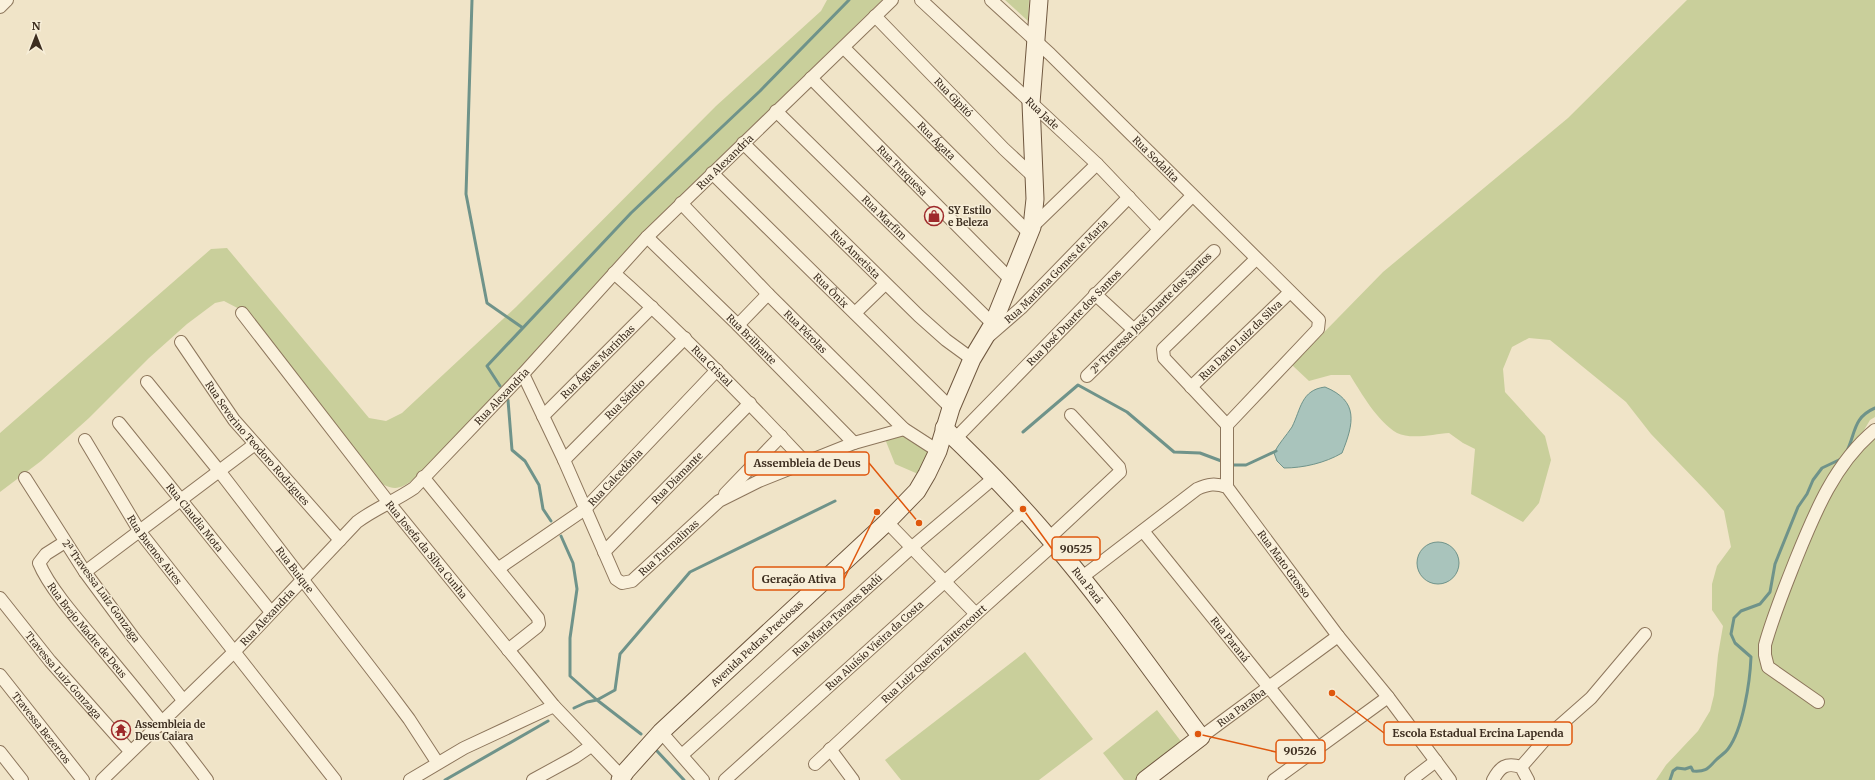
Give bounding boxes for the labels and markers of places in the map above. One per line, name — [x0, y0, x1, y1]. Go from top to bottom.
place label: SY Estilo e Beleza — [948, 204, 991, 229]
shop icon: SY Estilo e Beleza — [923, 205, 945, 227]
callout: Assembleia de Deus — [745, 452, 869, 475]
callout: 90525 — [1052, 537, 1100, 560]
callout: Geração Ativa — [753, 567, 844, 590]
place label: Assembleia de Deus Caiara — [134, 718, 206, 743]
temple icon: Assembleia de Deus Caiara — [110, 719, 132, 741]
callout: Escola Estadual Ercina Lapenda — [1384, 722, 1572, 745]
callout: 90526 — [1276, 740, 1325, 763]

